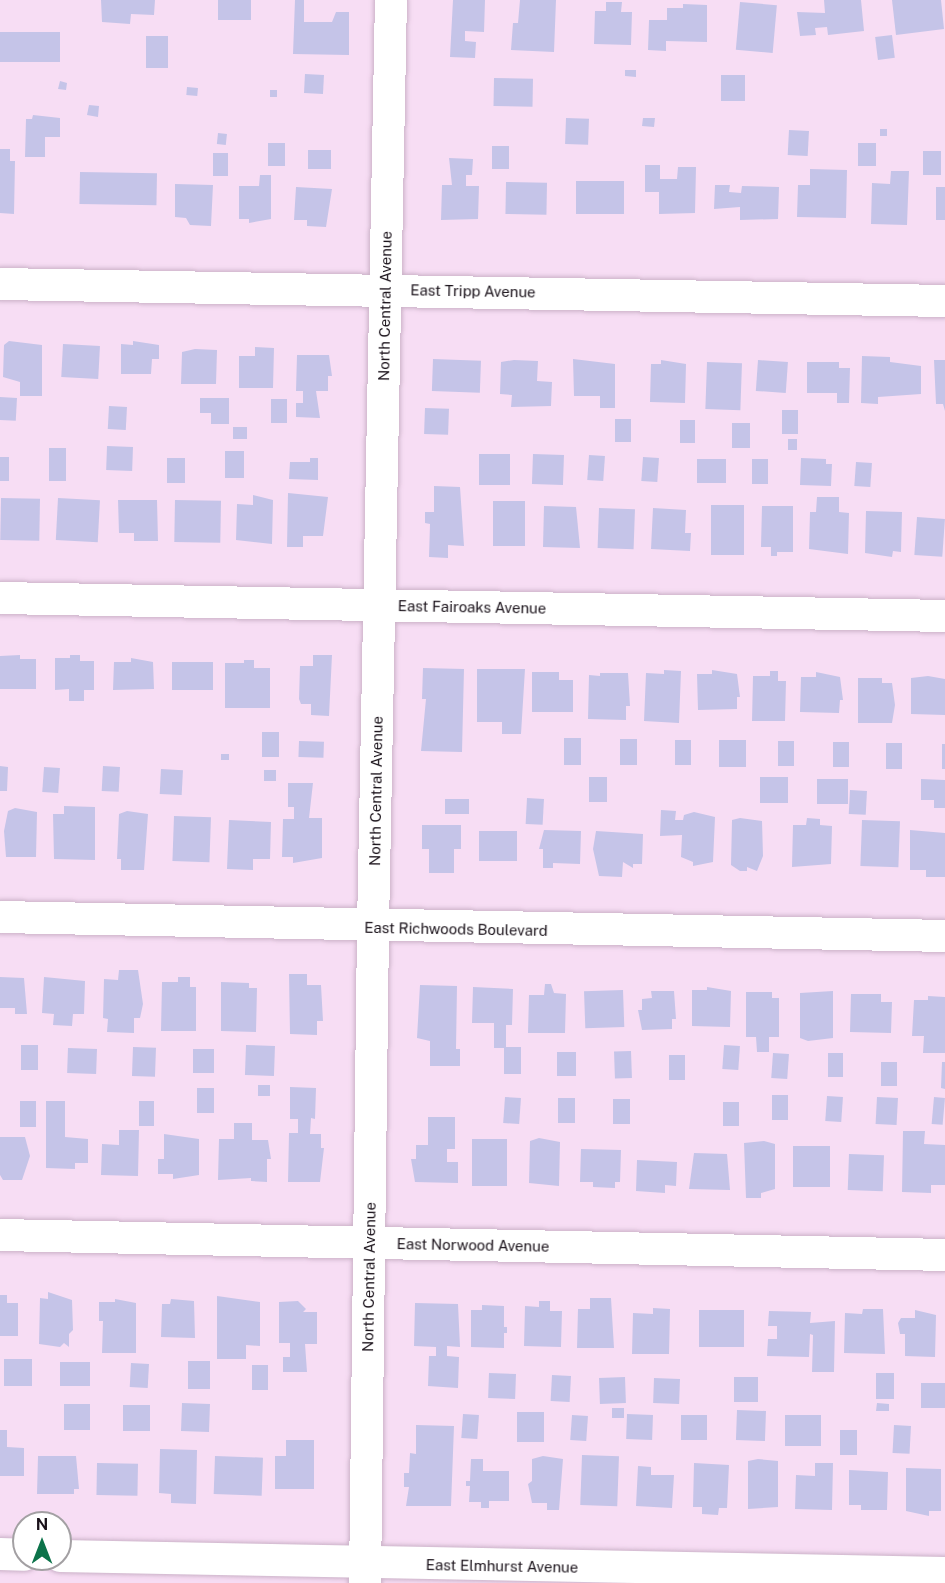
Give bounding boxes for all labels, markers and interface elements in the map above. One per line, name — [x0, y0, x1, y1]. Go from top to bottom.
street label: North Central Avenue — [375, 231, 395, 381]
street label: East Tripp Avenue — [410, 281, 536, 301]
street label: East Fairoaks Avenue — [398, 597, 546, 617]
street label: North Central Avenue — [366, 716, 386, 866]
street label: East Richwoods Boulevard — [364, 918, 548, 940]
street label: North Central Avenue — [359, 1202, 379, 1352]
street label: East Norwood Avenue — [397, 1235, 549, 1255]
north arrow — [12, 1511, 72, 1571]
text: N — [36, 1515, 48, 1534]
street label: East Elmhurst Avenue — [426, 1556, 578, 1576]

